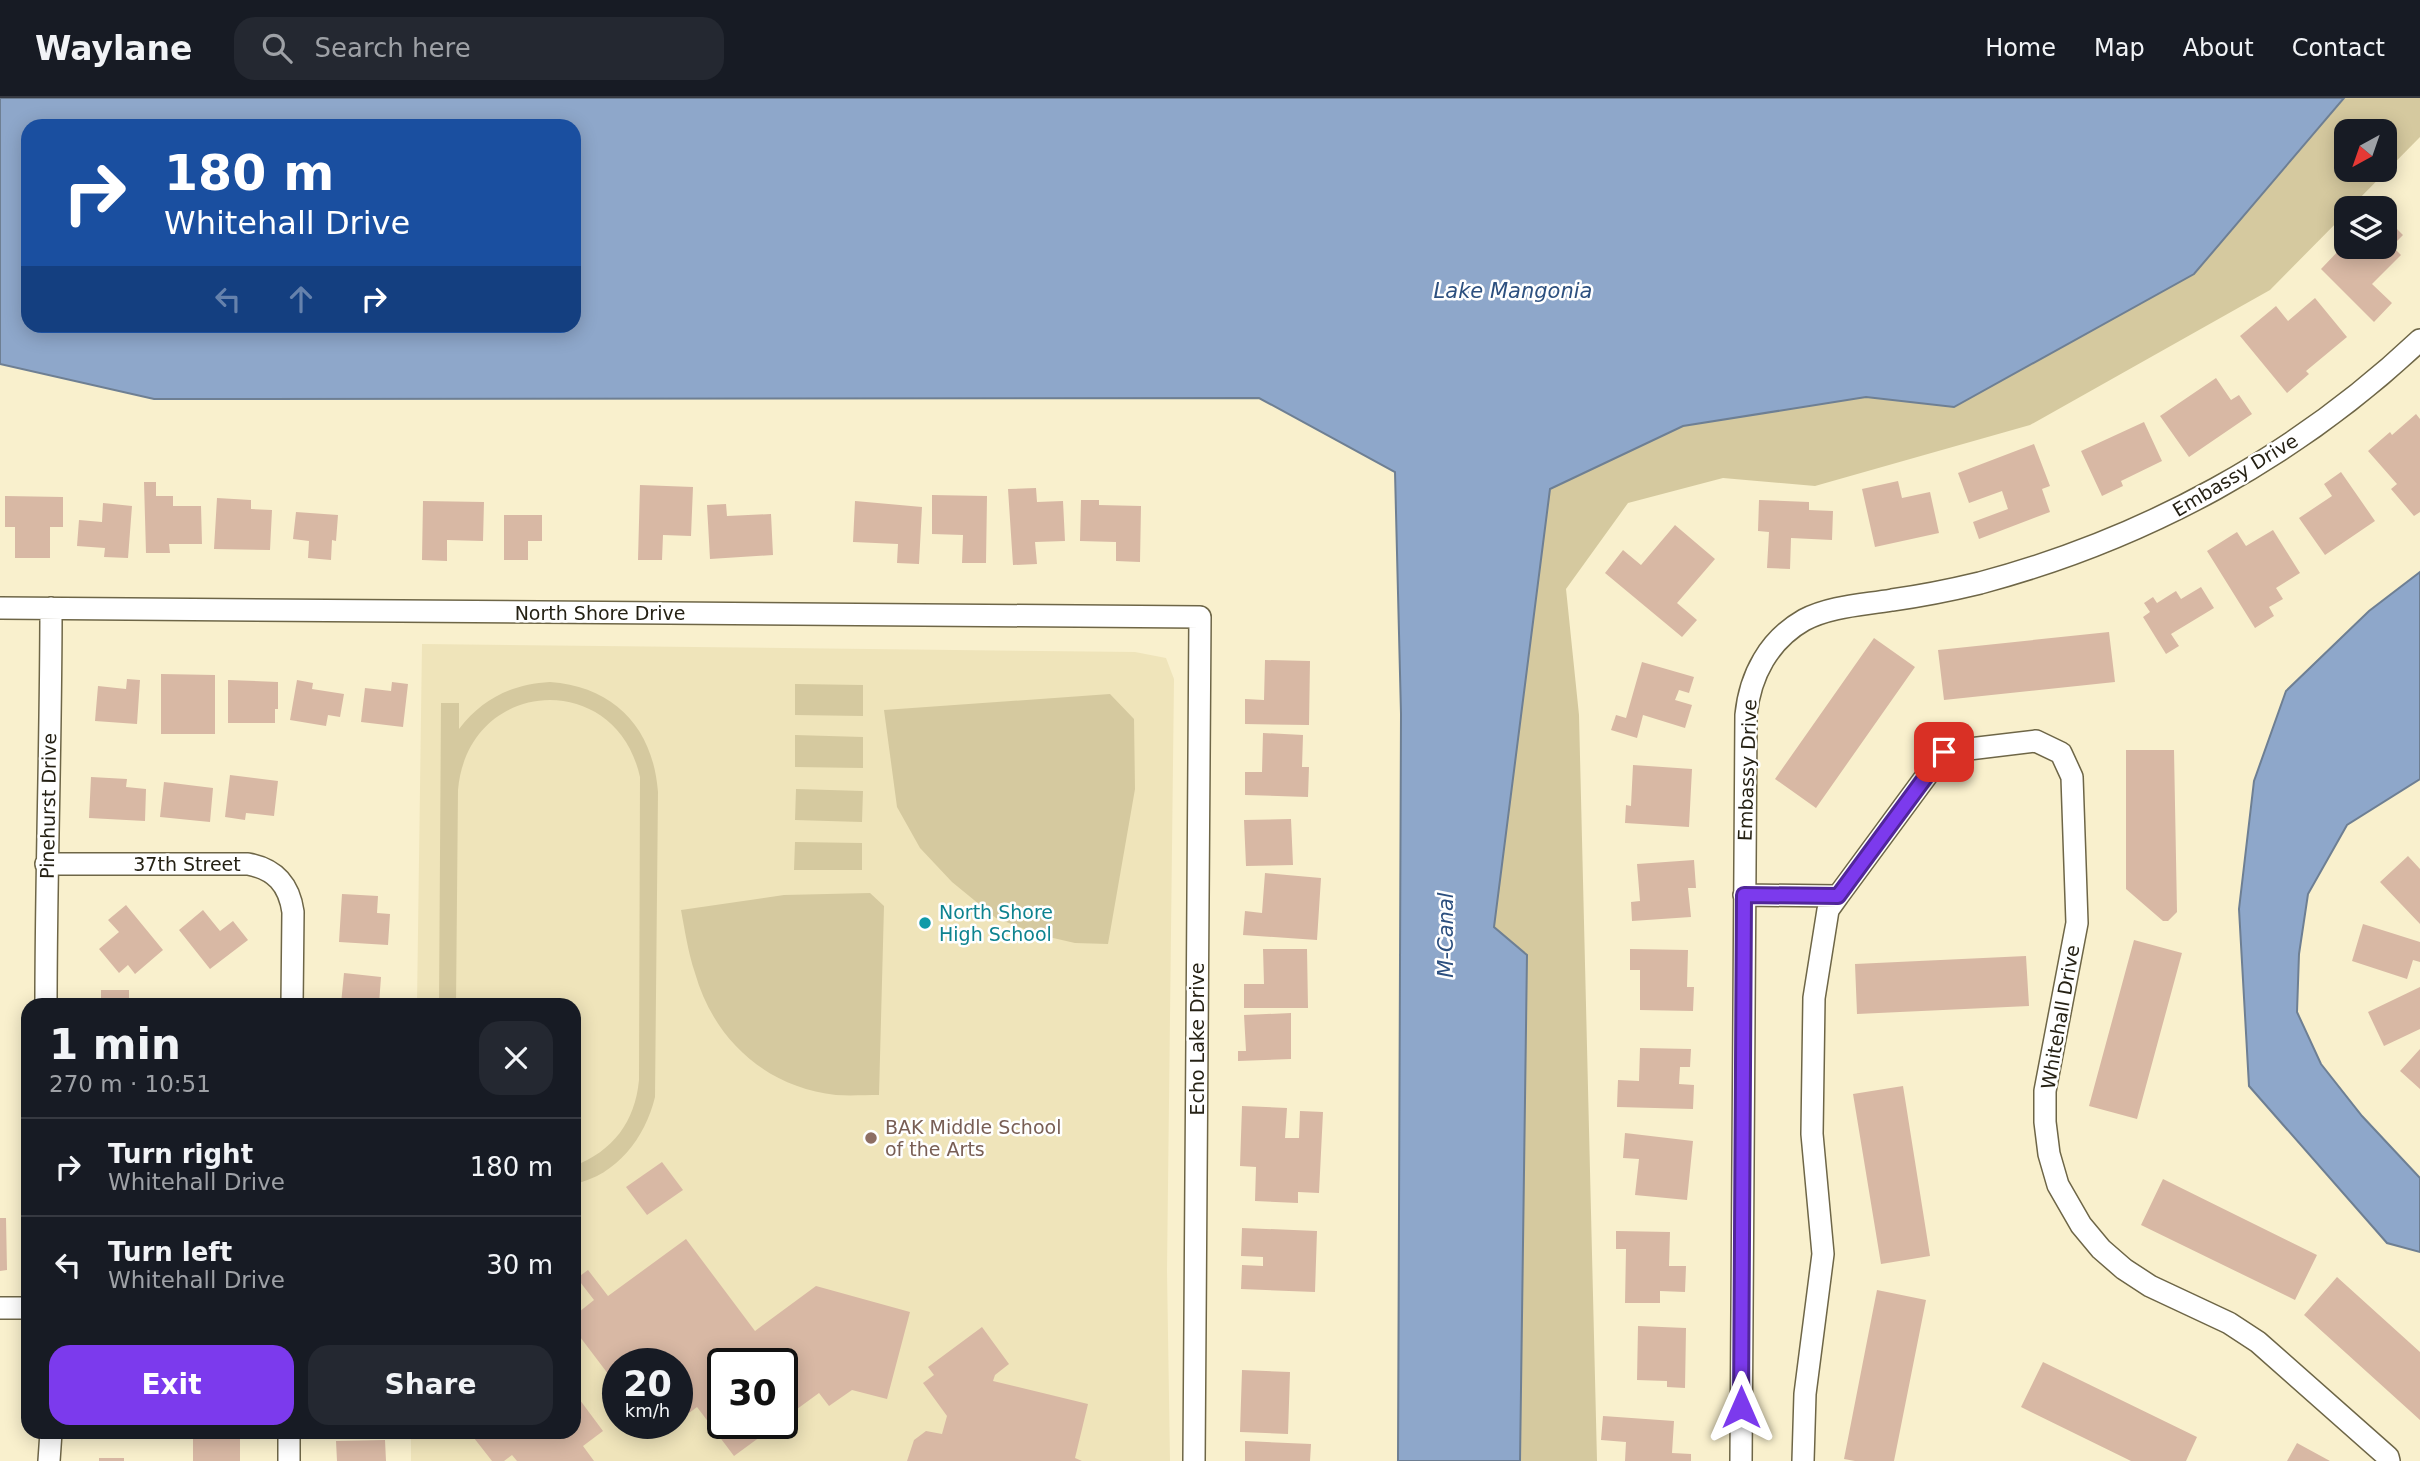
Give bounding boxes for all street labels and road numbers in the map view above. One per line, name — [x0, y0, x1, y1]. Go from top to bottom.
street label: Embassy Drive — [2168, 429, 2302, 521]
street label: North Shore Drive — [515, 602, 685, 624]
street label: Embassy Drive — [1734, 699, 1760, 841]
street label: Pinehurst Drive — [36, 733, 60, 879]
street label: 37th Street — [133, 853, 241, 875]
street label: Whitehall Drive — [2036, 943, 2084, 1091]
street label: Echo Lake Drive — [1186, 962, 1208, 1116]

